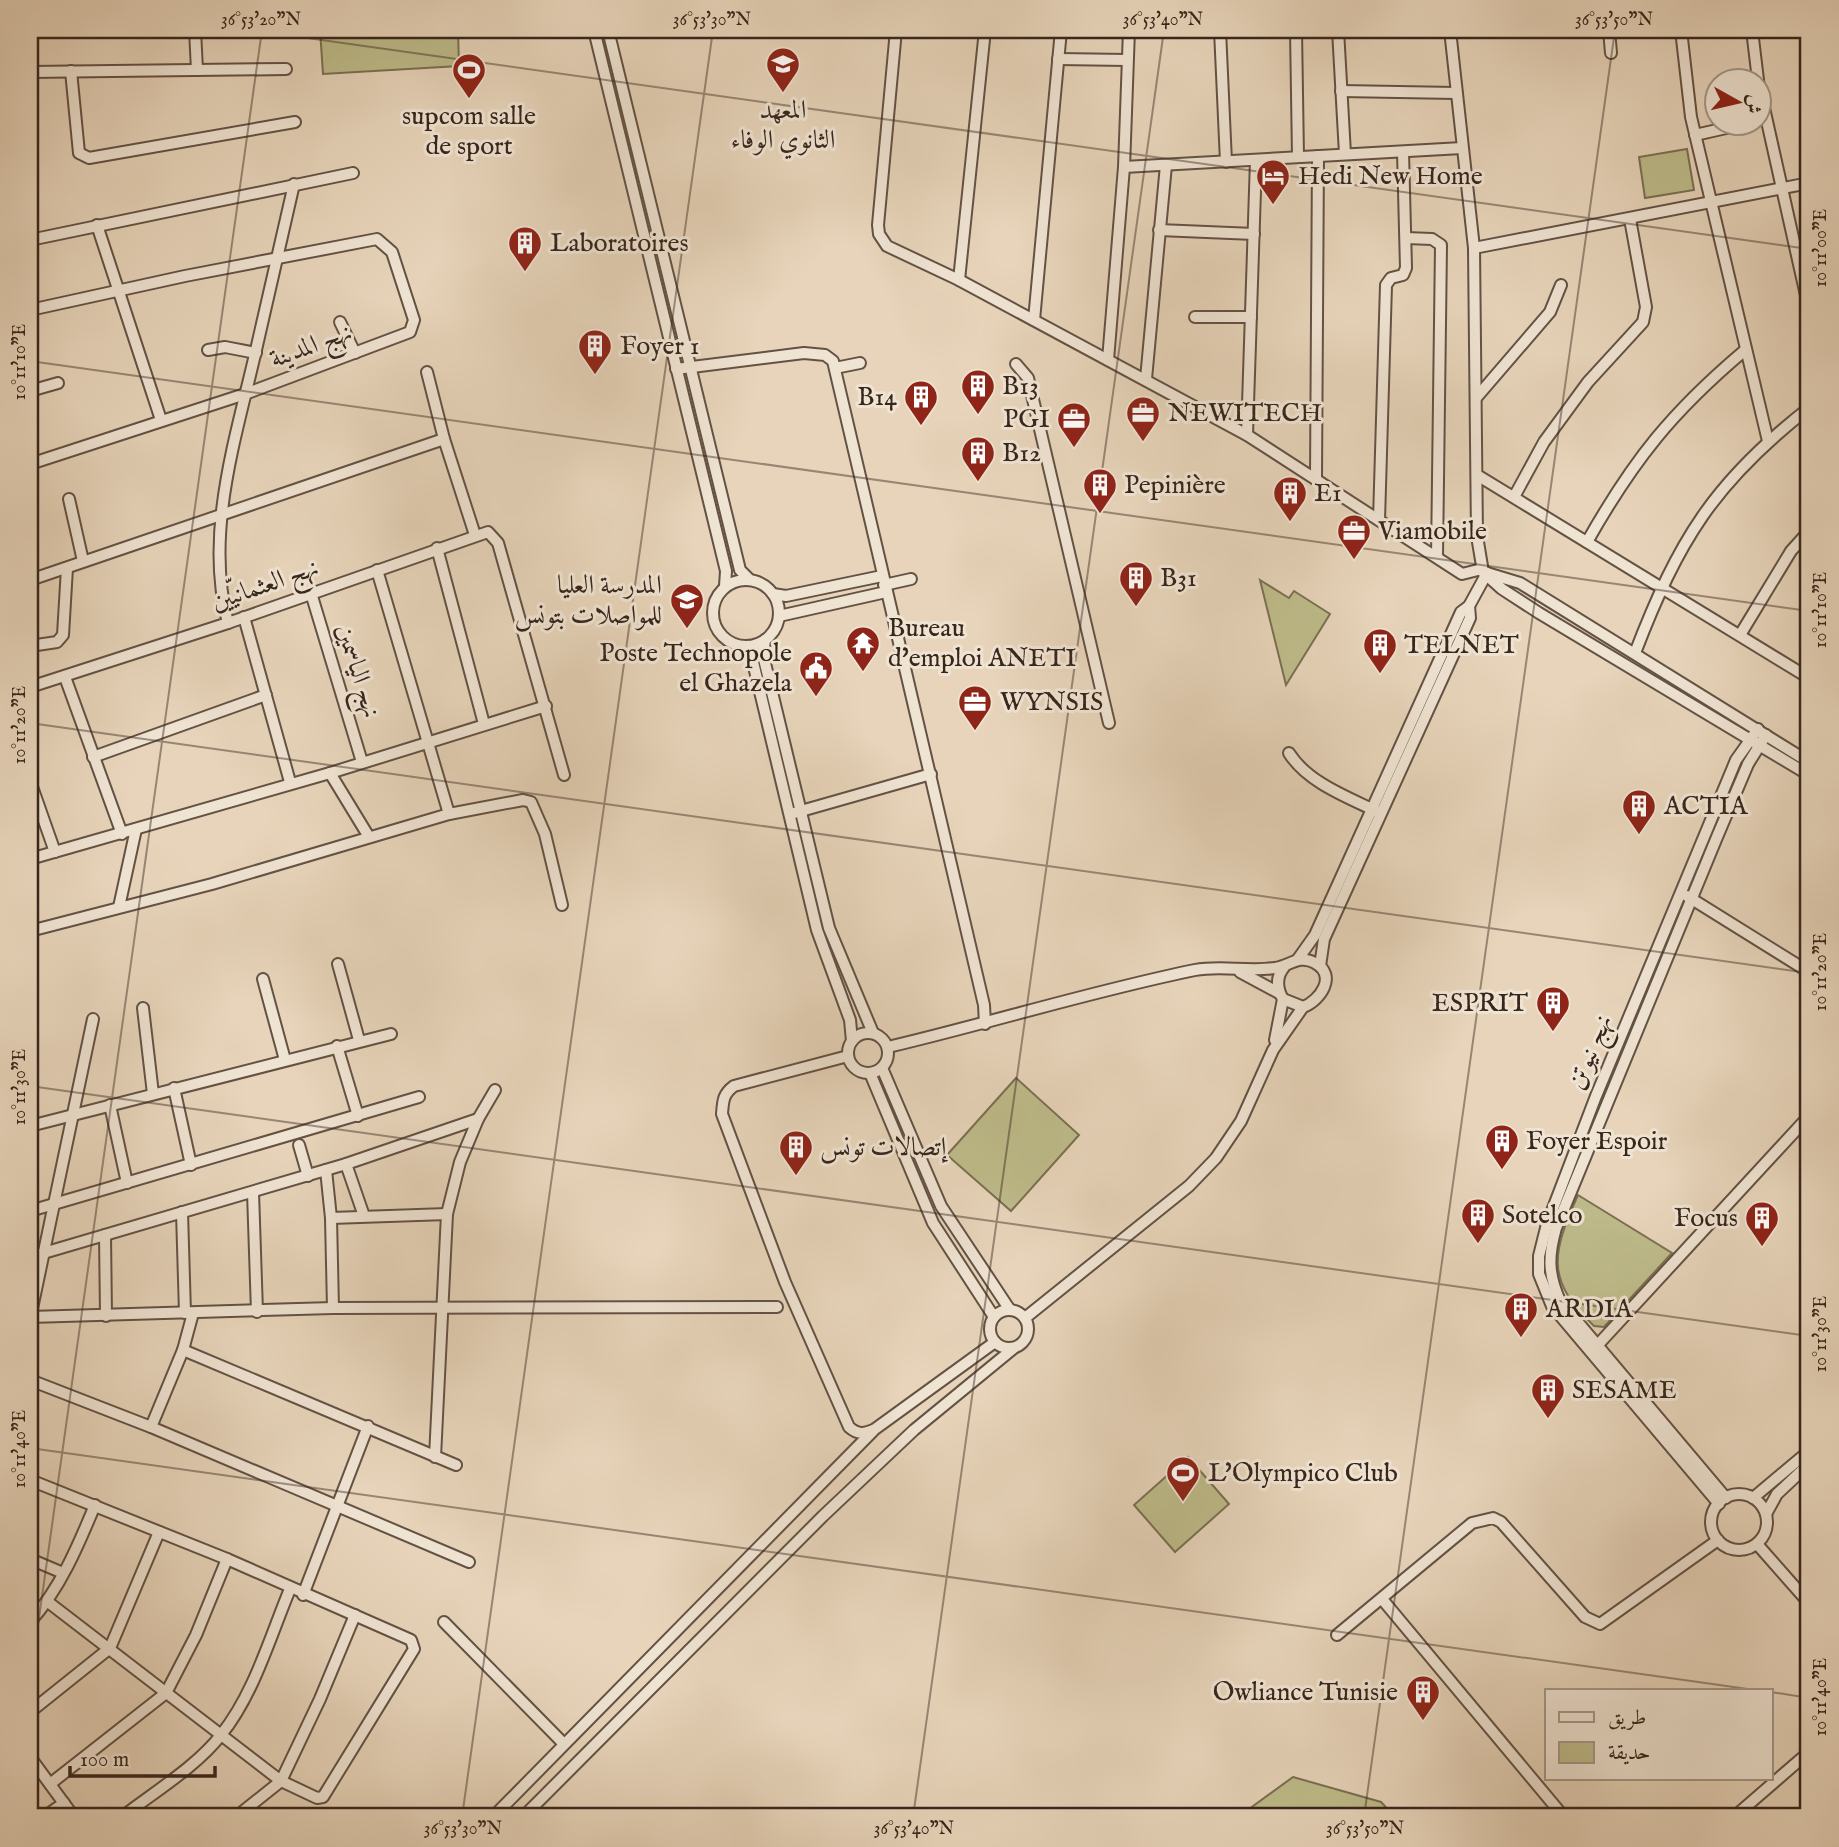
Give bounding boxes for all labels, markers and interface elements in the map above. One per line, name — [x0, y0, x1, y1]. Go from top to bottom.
text: 36°53'20"N — [221, 9, 301, 32]
text: 36°53'30"N — [673, 9, 752, 32]
text: 36°53'40"N — [1123, 9, 1204, 32]
text: 36°53'50"N — [1575, 9, 1653, 32]
school or university icon: المعهد الثانوي الوفاء — [764, 45, 802, 94]
sports icon: supcom salle de sport — [450, 51, 488, 100]
north arrow — [1702, 66, 1772, 136]
text: ش — [1740, 93, 1766, 115]
place label: المعهد الثانوي الوفاء — [731, 94, 835, 160]
place label: supcom salle de sport — [402, 100, 536, 163]
hotel icon: Hedi New Home — [1254, 157, 1292, 206]
place label: Hedi New Home — [1298, 160, 1483, 193]
text: 10°11'00"E — [1810, 209, 1833, 287]
building icon: Laboratoires — [506, 224, 544, 273]
place label: Laboratoires — [550, 227, 689, 260]
street label: نهج المدينة — [265, 316, 359, 382]
text: 10°11'10"E — [9, 324, 32, 400]
building icon: Foyer 1 — [576, 327, 614, 376]
place label: Foyer 1 — [620, 330, 699, 363]
building icon: B13 — [959, 367, 997, 416]
place label: B13 — [1002, 370, 1039, 403]
building icon: B14 — [902, 378, 940, 427]
place label: B14 — [857, 381, 897, 414]
office icon: NEWITECH — [1124, 394, 1162, 443]
place label: NEWITECH — [1168, 397, 1322, 430]
office icon: PGI — [1055, 400, 1093, 449]
place label: PGI — [1003, 403, 1050, 436]
building icon: B12 — [959, 434, 997, 483]
place label: B12 — [1002, 437, 1041, 470]
building icon: Pepinière — [1081, 466, 1119, 515]
place label: Pepinière — [1124, 469, 1226, 502]
building icon: E1 — [1271, 474, 1309, 523]
place label: E1 — [1314, 477, 1342, 510]
office icon: Viamobile — [1335, 512, 1373, 561]
place label: Viamobile — [1377, 515, 1487, 548]
street label: نهج العثمانيّين — [206, 548, 325, 624]
building icon: B31 — [1117, 559, 1155, 608]
place label: B31 — [1160, 562, 1197, 595]
place label: المدرسة العليا للمواصلات بتونس — [514, 569, 662, 632]
text: 10°11'10"E — [1810, 572, 1833, 648]
school or university icon: المدرسة العليا للمواصلات بتونس — [668, 581, 706, 630]
place label: Bureau d'emploi ANETI — [888, 612, 1076, 675]
street label: نهج الياسمين — [322, 620, 388, 724]
temple icon: Bureau d'emploi ANETI — [844, 624, 882, 673]
building icon: TELNET — [1361, 626, 1399, 675]
place label: TELNET — [1404, 629, 1519, 662]
place label: Poste Technopole el Ghazela — [599, 637, 793, 700]
public building icon: Poste Technopole el Ghazela — [797, 649, 835, 698]
office icon: WYNSIS — [956, 683, 994, 732]
text: 10°11'20"E — [9, 686, 32, 764]
place label: WYNSIS — [1000, 686, 1103, 719]
building icon: ACTIA — [1620, 787, 1658, 836]
place label: ACTIA — [1663, 790, 1749, 823]
text: 10°11'20"E — [1810, 933, 1833, 1011]
building icon: ESPRIT — [1534, 984, 1572, 1033]
place label: ESPRIT — [1432, 987, 1528, 1020]
street label: نهج نيوتن — [1560, 1010, 1626, 1097]
text: 10°11'30"E — [9, 1049, 32, 1125]
building icon: Foyer Espoir — [1483, 1122, 1521, 1171]
place label: Foyer Espoir — [1526, 1125, 1668, 1158]
building icon: إتصالات تونس — [777, 1128, 815, 1177]
place label: إتصالات تونس — [820, 1131, 949, 1164]
building icon: Sotelco — [1459, 1196, 1497, 1245]
place label: Sotelco — [1502, 1199, 1582, 1232]
building icon: Focus — [1743, 1199, 1781, 1248]
place label: Focus — [1674, 1202, 1738, 1235]
building icon: ARDIA — [1502, 1290, 1540, 1339]
place label: ARDIA — [1545, 1293, 1634, 1326]
text: 10°11'30"E — [1810, 1296, 1833, 1372]
building icon: SESAME — [1529, 1371, 1567, 1420]
place label: SESAME — [1572, 1374, 1677, 1407]
text: 10°11'40"E — [9, 1410, 32, 1488]
sports icon: L'Olympico Club — [1164, 1454, 1202, 1503]
place label: L'Olympico Club — [1208, 1457, 1398, 1490]
text: 10°11'40"E — [1810, 1658, 1833, 1736]
building icon: Owliance Tunisie — [1404, 1673, 1442, 1722]
place label: Owliance Tunisie — [1213, 1676, 1398, 1709]
legend — [1545, 1689, 1772, 1780]
text: طريق — [1608, 1705, 1646, 1732]
scale bar — [70, 1735, 215, 1779]
text: حديقة — [1608, 1740, 1651, 1767]
text: 100 m — [80, 1747, 129, 1774]
text: 36°53'30"N — [424, 1818, 503, 1841]
text: 36°53'40"N — [874, 1818, 955, 1841]
text: 36°53'50"N — [1326, 1818, 1404, 1841]

